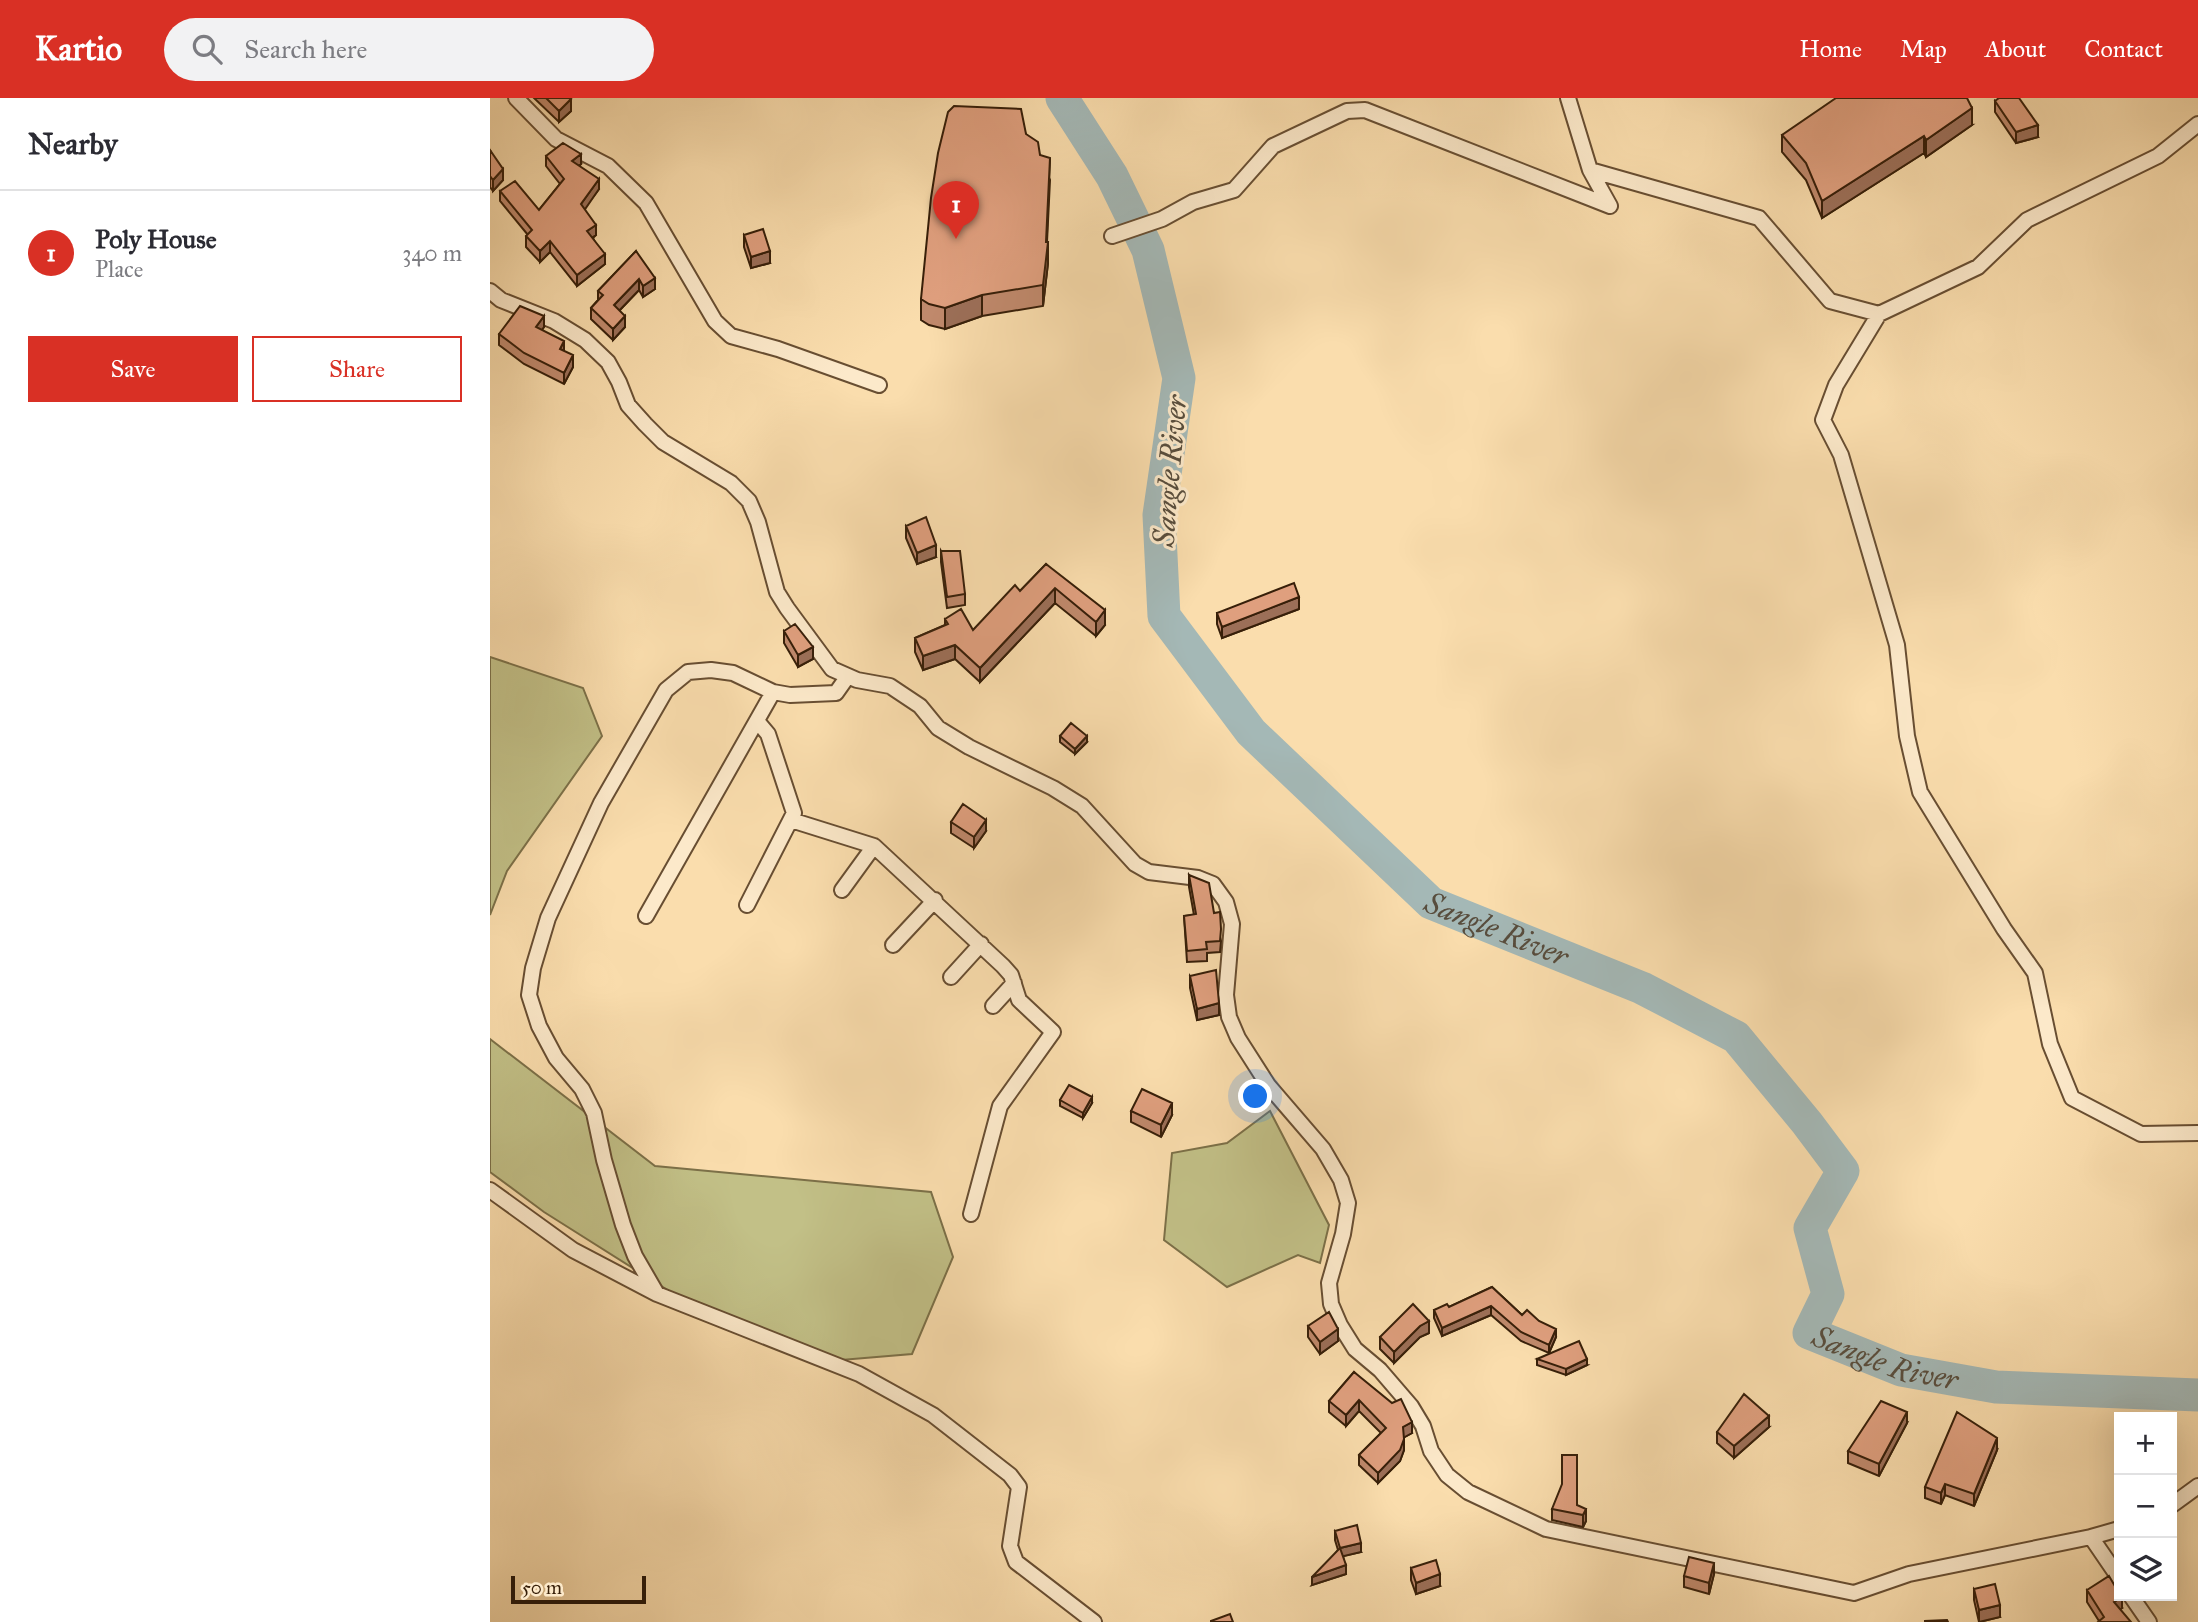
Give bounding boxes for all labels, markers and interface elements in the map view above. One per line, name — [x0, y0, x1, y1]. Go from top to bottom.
search box — [164, 18, 654, 81]
text: Kartio — [35, 29, 122, 69]
icon: search — [188, 30, 226, 68]
text: Search here — [244, 33, 367, 65]
text: Home — [1799, 34, 1862, 64]
text: Map — [1900, 34, 1947, 64]
text: About — [1985, 34, 2046, 64]
text: Contact — [2084, 34, 2163, 64]
text: Nearby — [28, 126, 118, 162]
pin: 1 — [933, 181, 979, 239]
text: Poly House — [95, 223, 216, 255]
text: 1 — [46, 239, 56, 267]
text: 340 m — [402, 239, 462, 267]
text: Place — [95, 255, 143, 283]
button: Save — [28, 336, 238, 402]
button: Share — [252, 336, 462, 402]
water label: Sangle River — [1145, 392, 1195, 549]
water label: Sangle River — [1418, 884, 1575, 975]
your location — [1238, 1079, 1272, 1113]
water label: Sangle River — [1806, 1318, 1962, 1398]
map controls — [2114, 1412, 2177, 1601]
button: + — [2114, 1412, 2177, 1475]
button: − — [2114, 1475, 2177, 1538]
button: layers — [2114, 1538, 2177, 1601]
scale bar — [511, 1573, 646, 1605]
text: 50 m — [522, 1576, 562, 1599]

